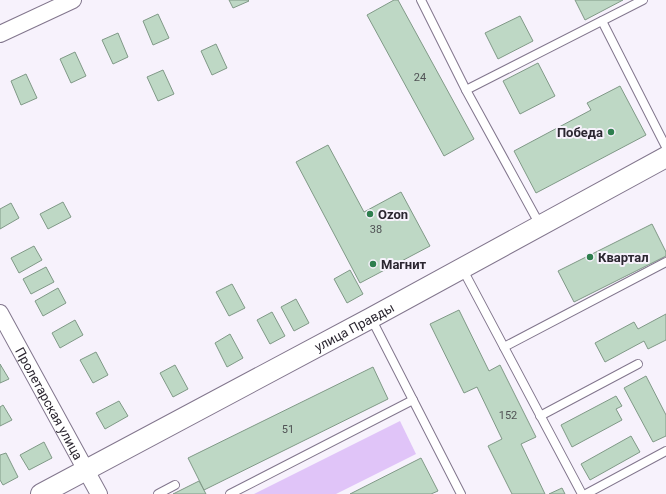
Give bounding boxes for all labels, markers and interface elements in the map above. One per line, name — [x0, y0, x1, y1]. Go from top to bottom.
house number: 24 — [414, 71, 426, 84]
place label: Победа — [557, 125, 603, 140]
marker: Победа — [606, 127, 616, 137]
place label: Ozon — [378, 207, 408, 222]
marker: Ozon — [365, 209, 375, 219]
house number: 38 — [370, 223, 382, 236]
place label: Квартал — [598, 250, 649, 265]
marker: Квартал — [585, 252, 595, 262]
place label: Магнит — [381, 257, 427, 272]
marker: Магнит — [368, 259, 378, 269]
street label: улица Правды — [312, 299, 397, 354]
street label: Пролетарская улица — [13, 345, 86, 462]
house number: 152 — [499, 409, 517, 422]
house number: 51 — [282, 423, 294, 436]

